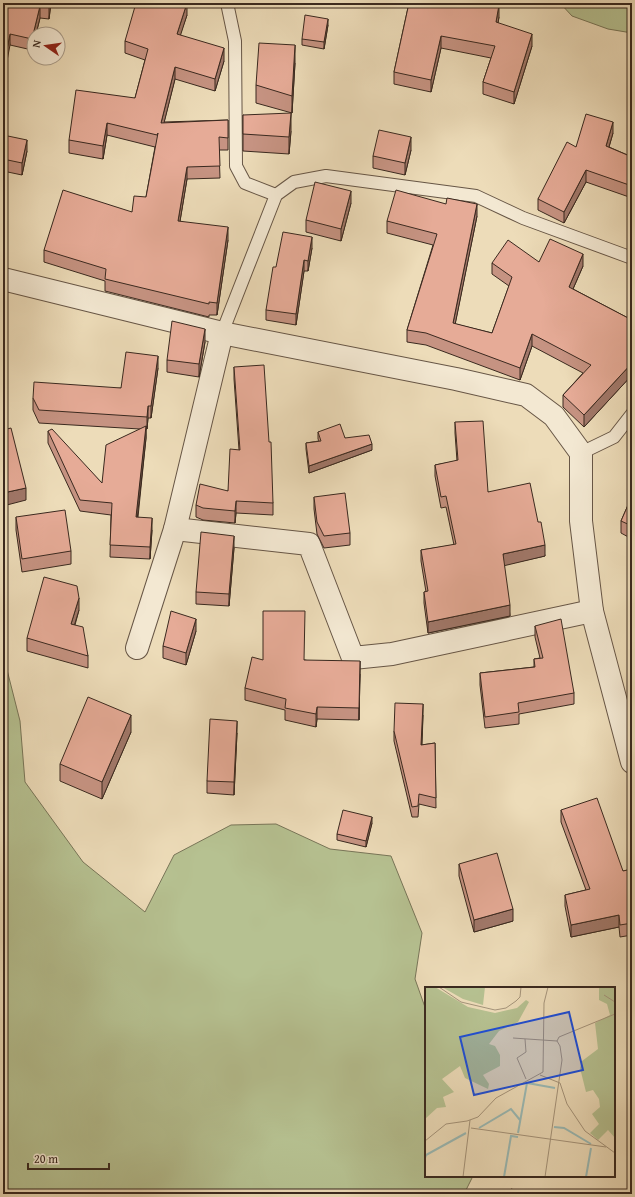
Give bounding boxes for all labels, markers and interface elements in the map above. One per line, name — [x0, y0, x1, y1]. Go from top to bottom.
north arrow — [26, 26, 66, 66]
text: N — [28, 38, 45, 49]
inset map — [425, 987, 615, 1177]
scale bar — [28, 1145, 109, 1171]
text: 20 m — [34, 1150, 58, 1167]

